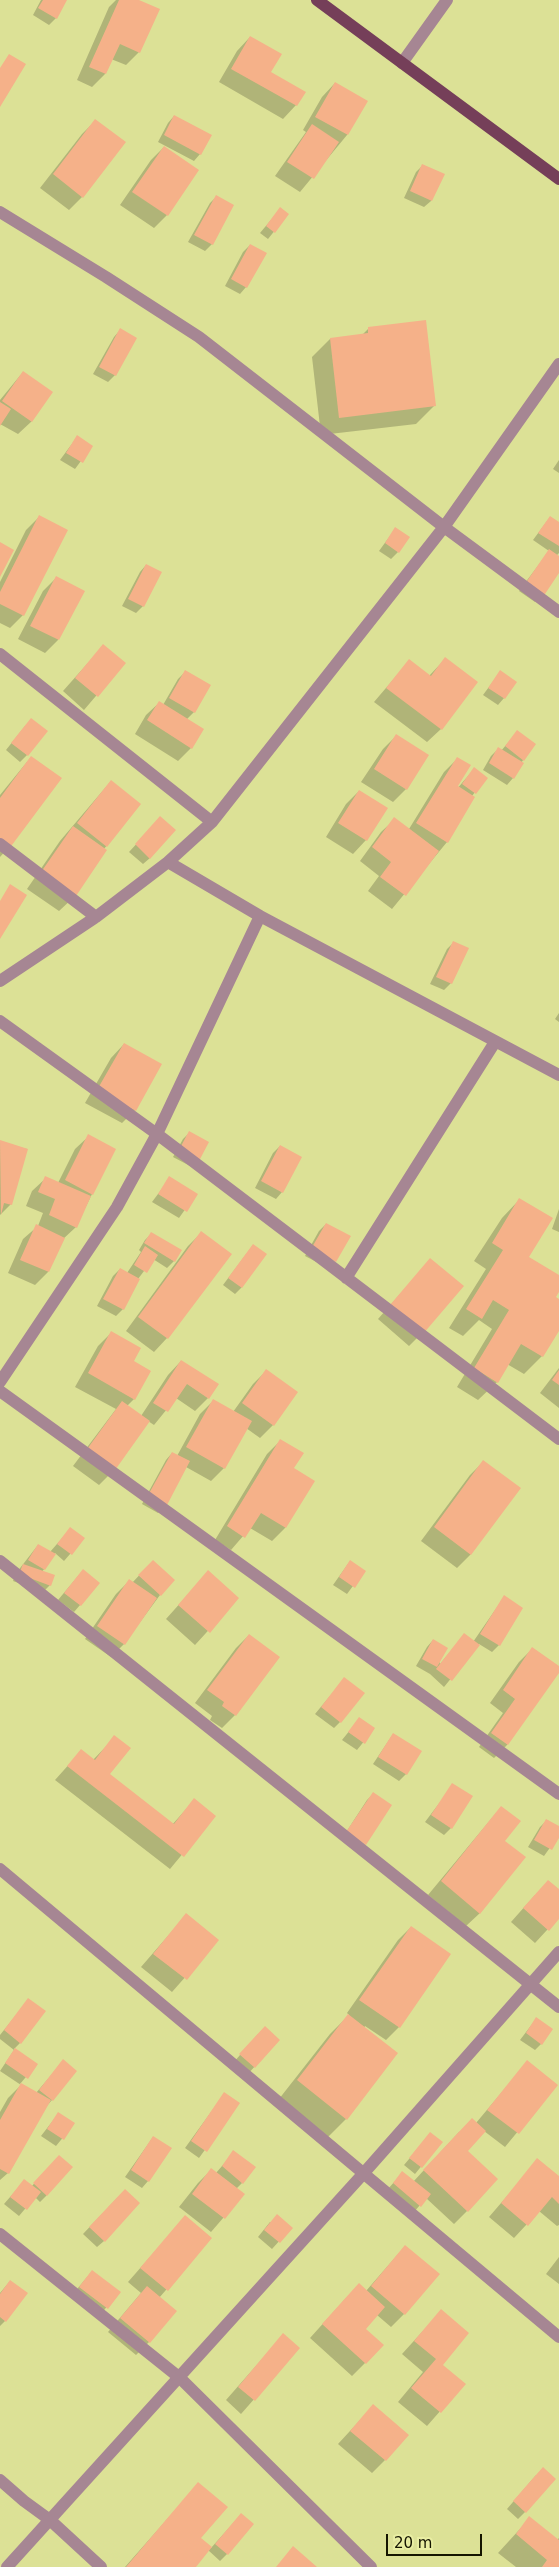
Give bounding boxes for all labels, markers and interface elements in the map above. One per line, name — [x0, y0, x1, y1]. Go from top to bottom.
scale bar — [389, 2524, 485, 2556]
text: 20 m — [394, 2534, 432, 2552]

